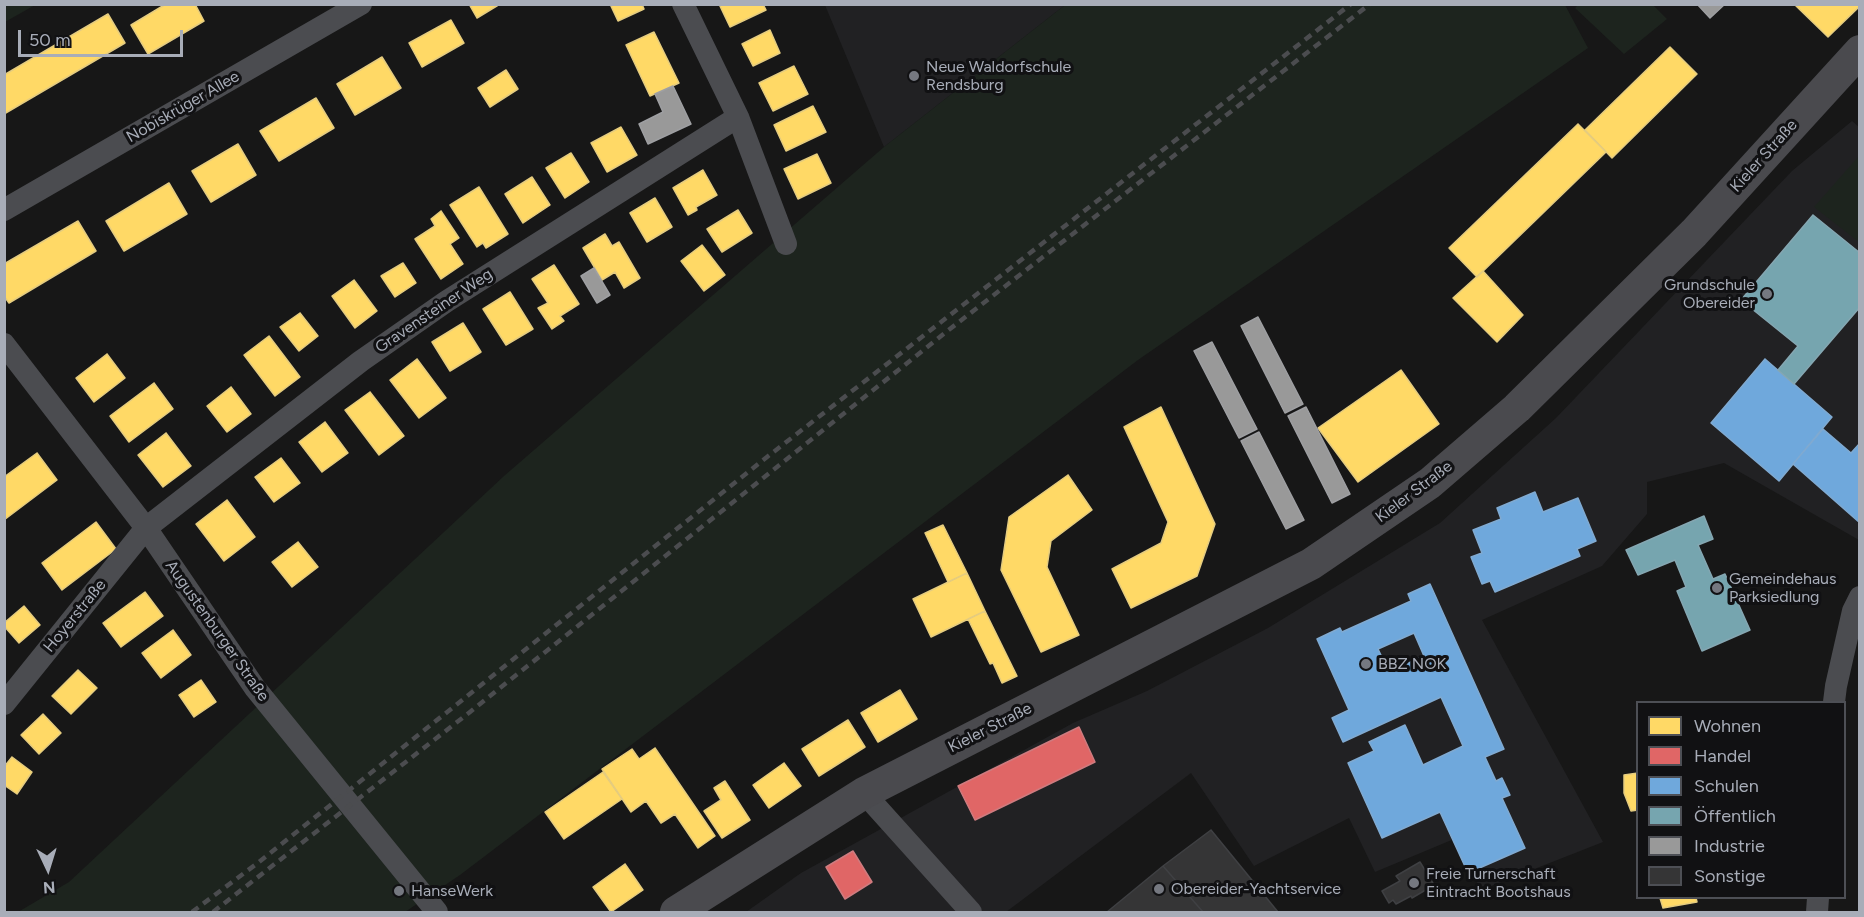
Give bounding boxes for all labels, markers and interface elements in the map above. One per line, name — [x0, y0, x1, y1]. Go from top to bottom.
scale bar — [21, 18, 186, 56]
text: 50 m — [29, 29, 71, 51]
place label: Neue Waldorfschule Rendsburg — [926, 57, 1071, 95]
street label: Nobiskrüger Allee — [123, 67, 243, 147]
marker: Neue Waldorfschule Rendsburg — [907, 69, 921, 83]
street label: Kieler Straße — [1726, 116, 1802, 196]
street label: Gravensteiner Weg — [372, 265, 496, 357]
place label: Grundschule Obereider — [1664, 275, 1755, 313]
marker: Grundschule Obereider — [1760, 287, 1774, 301]
street label: Kieler Straße — [1372, 457, 1456, 527]
street label: Augustenburger Straße — [161, 557, 273, 705]
place label: Gemeindehaus Parksiedlung — [1729, 569, 1836, 607]
street label: Hoyerstraße — [40, 576, 110, 656]
marker: Gemeindehaus Parksiedlung — [1710, 581, 1724, 595]
place label: BBZ NOK — [1378, 654, 1446, 674]
marker: BBZ NOK — [1359, 657, 1373, 671]
street label: Kieler Straße — [945, 699, 1035, 757]
legend — [1636, 701, 1846, 899]
text: Wohnen — [1694, 715, 1761, 737]
text: Handel — [1694, 745, 1751, 767]
text: Schulen — [1694, 775, 1759, 797]
text: Öffentlich — [1694, 805, 1776, 827]
text: Industrie — [1694, 835, 1765, 857]
north arrow — [18, 839, 78, 899]
place label: Freie Turnerschaft Eintracht Bootshaus — [1426, 864, 1571, 902]
text: Sonstige — [1694, 865, 1765, 887]
marker: Freie Turnerschaft Eintracht Bootshaus — [1407, 876, 1421, 890]
text: N — [42, 878, 56, 897]
place label: Obereider-Yachtservice — [1171, 879, 1341, 899]
place label: HanseWerk — [411, 881, 493, 901]
marker: Obereider-Yachtservice — [1152, 882, 1166, 896]
marker: HanseWerk — [392, 884, 406, 898]

